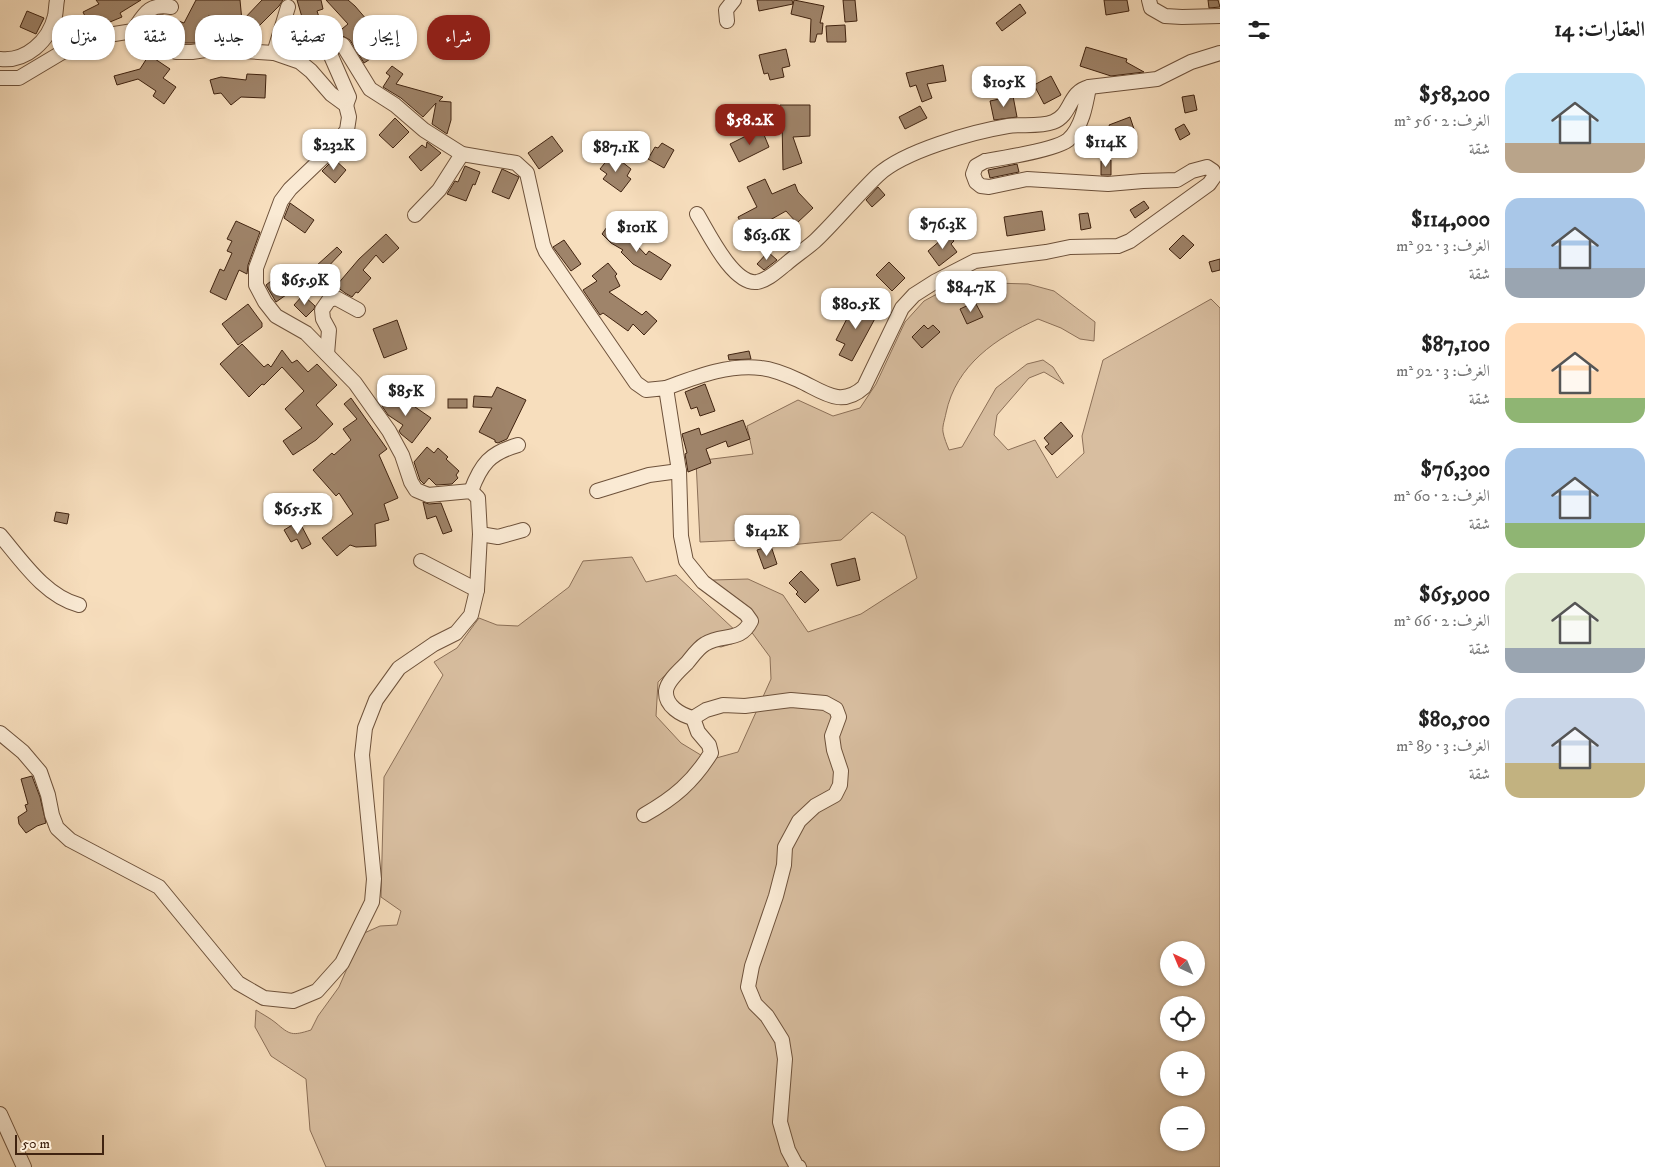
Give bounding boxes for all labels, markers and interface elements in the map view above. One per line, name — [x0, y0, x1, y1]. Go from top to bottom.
chip: منزل — [52, 15, 115, 60]
chip: شقة — [125, 15, 185, 60]
chip: جديد — [195, 15, 262, 60]
chip: تصفية — [272, 15, 343, 60]
chip: إيجار — [353, 15, 417, 60]
chip: شراء — [427, 15, 490, 60]
icon: filters — [1245, 16, 1273, 44]
text: العقارات: 14 — [1554, 17, 1645, 43]
pin: $105K — [969, 66, 1039, 108]
text: $105K — [983, 72, 1025, 92]
text: $58,200 — [1419, 82, 1490, 108]
icon: home — [1545, 93, 1605, 153]
pin: $58.2K — [709, 104, 791, 146]
text: $58.2K — [726, 110, 774, 130]
text: الغرف: 2 · 56 m² — [1394, 111, 1490, 131]
pin: $114K — [1071, 126, 1141, 168]
pin: $232K — [299, 128, 369, 171]
pin: $87.1K — [575, 130, 657, 173]
text: $114K — [1086, 132, 1126, 152]
text: $232K — [313, 135, 355, 155]
text: $87.1K — [593, 137, 639, 157]
text: شقة — [1469, 139, 1490, 159]
text: $114,000 — [1411, 207, 1490, 233]
pin: $76.3K — [902, 208, 984, 250]
pin: $101K — [602, 210, 672, 253]
text: $76.3K — [920, 214, 966, 234]
text: $101K — [617, 217, 657, 237]
pin: $63.6K — [726, 218, 808, 261]
icon: home — [1545, 218, 1605, 278]
text: $63.6K — [744, 225, 790, 245]
text: الغرف: 3 · 92 m² — [1396, 236, 1490, 256]
pin: $65.9K — [264, 264, 346, 306]
text: شقة — [1469, 264, 1490, 284]
text: $65.9K — [281, 270, 329, 290]
pin: $84.7K — [930, 270, 1012, 313]
text: $84.7K — [947, 277, 995, 297]
pin: $80.5K — [815, 288, 897, 330]
text: $80.5K — [832, 294, 880, 314]
text: $87,100 — [1421, 332, 1490, 358]
icon: home — [1545, 343, 1605, 403]
text: الغرف: 3 · 92 m² — [1396, 361, 1490, 381]
pin: $85K — [376, 374, 436, 417]
text: $85K — [388, 381, 424, 401]
text: شقة — [1469, 389, 1490, 409]
text: $76,300 — [1421, 457, 1490, 483]
icon: home — [1545, 468, 1605, 528]
text: الغرف: 2 · 60 m² — [1393, 486, 1490, 506]
pin: $65.5K — [257, 492, 339, 535]
text: $65.5K — [274, 499, 322, 519]
pin: $142K — [732, 514, 802, 557]
text: شقة — [1469, 514, 1490, 534]
text: $142K — [746, 521, 788, 541]
text: $65,900 — [1419, 582, 1490, 608]
icon: home — [1545, 593, 1605, 653]
text: الغرف: 2 · 66 m² — [1394, 611, 1490, 631]
text: شقة — [1469, 639, 1490, 659]
text: $80,500 — [1418, 707, 1490, 733]
icon: home — [1545, 718, 1605, 778]
text: الغرف: 3 · 89 m² — [1396, 736, 1490, 756]
text: شقة — [1469, 764, 1490, 784]
north arrow — [1160, 941, 1205, 986]
map controls — [1160, 941, 1205, 1151]
button: locate — [1160, 996, 1205, 1041]
button: + — [1160, 1051, 1205, 1096]
button: − — [1160, 1106, 1205, 1151]
scale bar — [15, 1132, 104, 1155]
text: 50 m — [22, 1135, 50, 1153]

